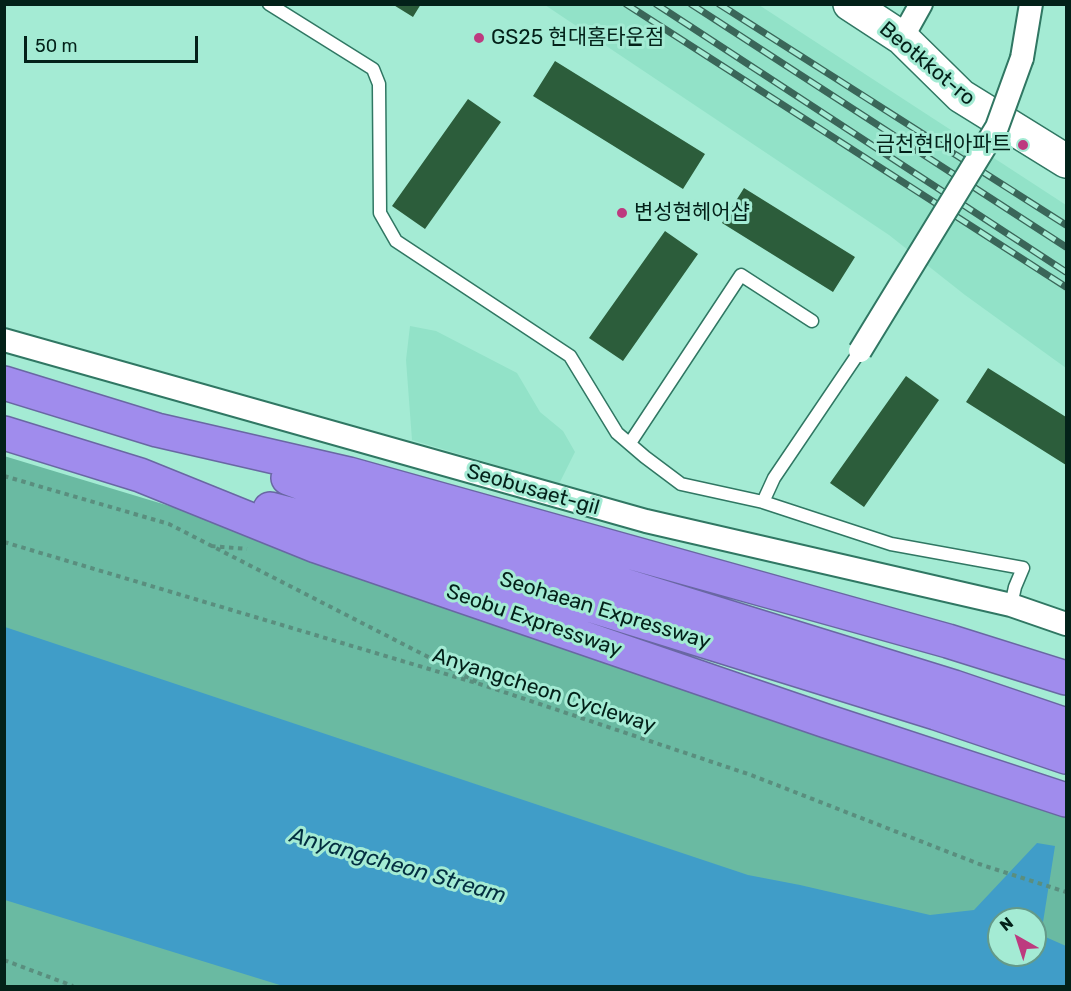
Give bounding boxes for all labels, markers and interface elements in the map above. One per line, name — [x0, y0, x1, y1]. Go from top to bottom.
street label: Beotkkot-ro — [874, 17, 980, 111]
scale bar — [27, 24, 201, 62]
place label: GS25 현대홈타운점 — [491, 25, 664, 51]
marker: GS25 현대홈타운점 — [472, 31, 486, 45]
text: 50 m — [35, 35, 78, 57]
place label: 금천현대아파트 — [876, 132, 1011, 158]
marker: 금천현대아파트 — [1016, 138, 1030, 152]
place label: 변성현헤어샵 — [634, 200, 750, 226]
marker: 변성현헤어샵 — [615, 206, 629, 220]
street label: Seobusaet-gil — [464, 459, 602, 521]
street label: Seohaean Expressway — [497, 567, 713, 655]
street label: Seobu Expressway — [443, 579, 625, 663]
street label: Anyangcheon Cycleway — [429, 643, 659, 739]
water label: Anyangcheon Stream — [287, 823, 509, 909]
north arrow — [987, 907, 1047, 967]
text: N — [996, 913, 1017, 935]

